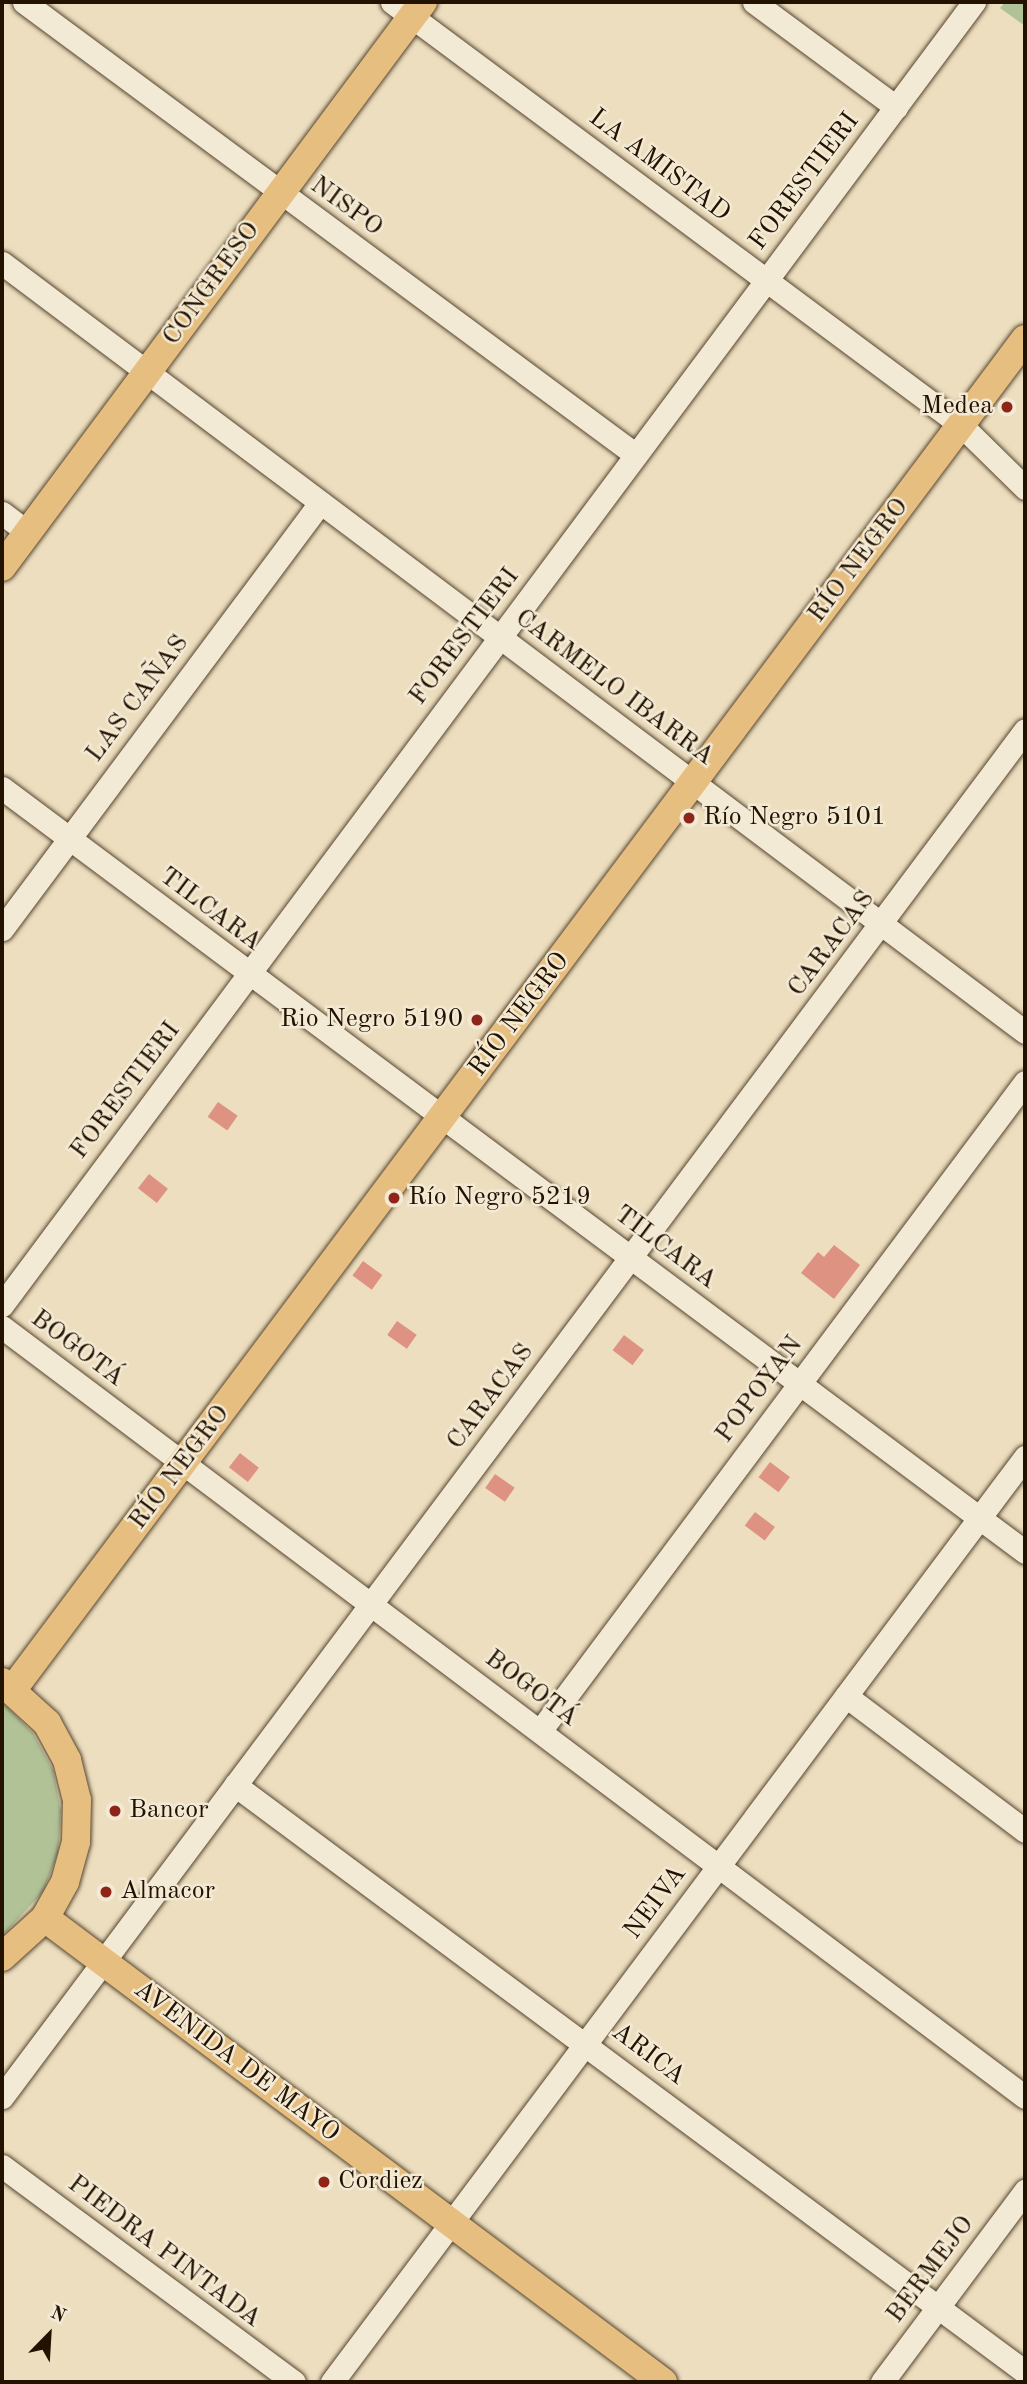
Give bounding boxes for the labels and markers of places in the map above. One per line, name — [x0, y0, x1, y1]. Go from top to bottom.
place label: Medea — [921, 391, 993, 423]
marker: Medea — [999, 399, 1015, 415]
place label: Río Negro 5101 — [703, 802, 886, 834]
marker: Río Negro 5101 — [681, 810, 697, 826]
place label: Rio Negro 5190 — [280, 1004, 463, 1036]
marker: Rio Negro 5190 — [469, 1012, 485, 1028]
place label: Río Negro 5219 — [408, 1182, 591, 1214]
marker: Río Negro 5219 — [386, 1190, 402, 1206]
place label: Bancor — [129, 1795, 209, 1827]
marker: Bancor — [107, 1803, 123, 1819]
place label: Almacor — [120, 1876, 215, 1908]
marker: Almacor — [98, 1884, 114, 1900]
place label: Cordiez — [338, 2166, 423, 2198]
marker: Cordiez — [316, 2174, 332, 2190]

